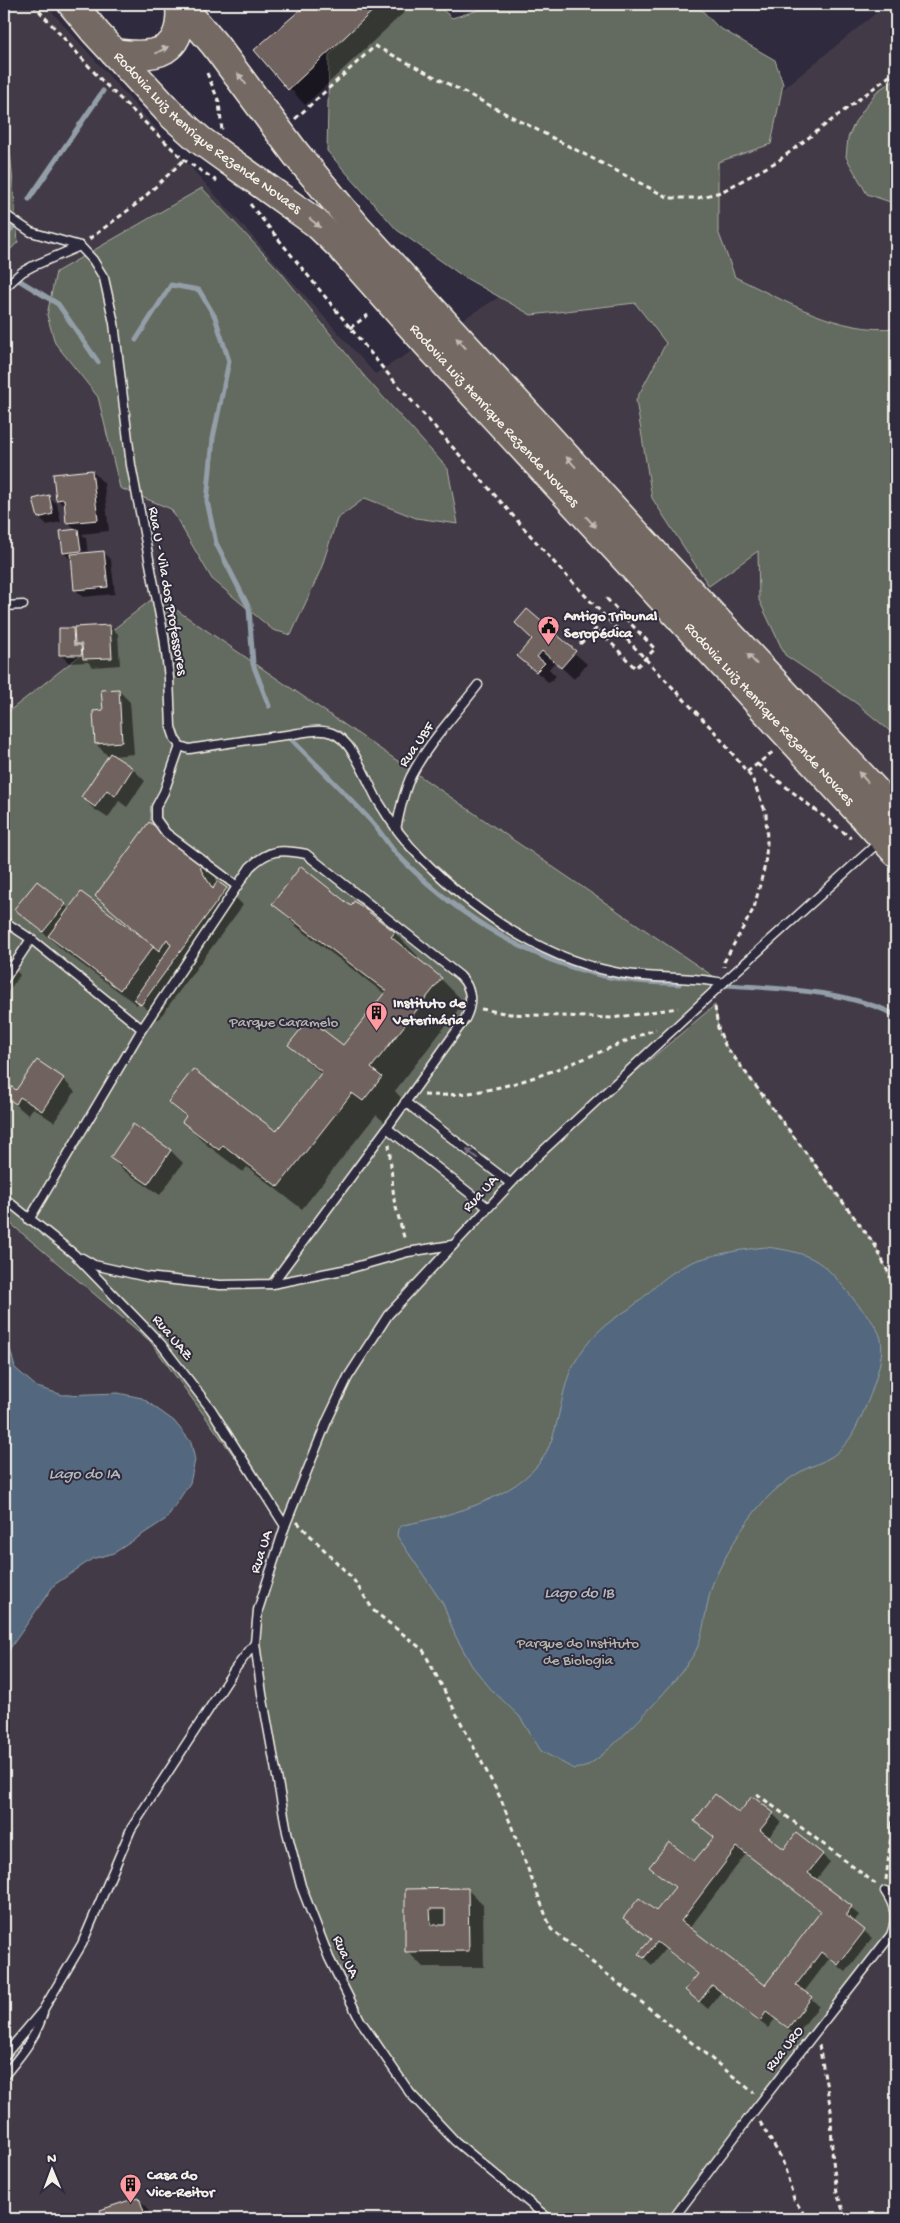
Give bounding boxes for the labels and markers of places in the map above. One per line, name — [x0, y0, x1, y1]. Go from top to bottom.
place label: Antigo Tribunal Seropédica — [563, 608, 658, 643]
public building icon: Antigo Tribunal Seropédica — [536, 614, 560, 645]
place label: Instituto de Veterinária — [392, 995, 467, 1030]
building icon: Instituto de Veterinária — [365, 1001, 389, 1032]
place label: Casa do Vice-Reitor — [146, 2167, 216, 2202]
building icon: Casa do Vice-Reitor — [119, 2173, 143, 2204]

